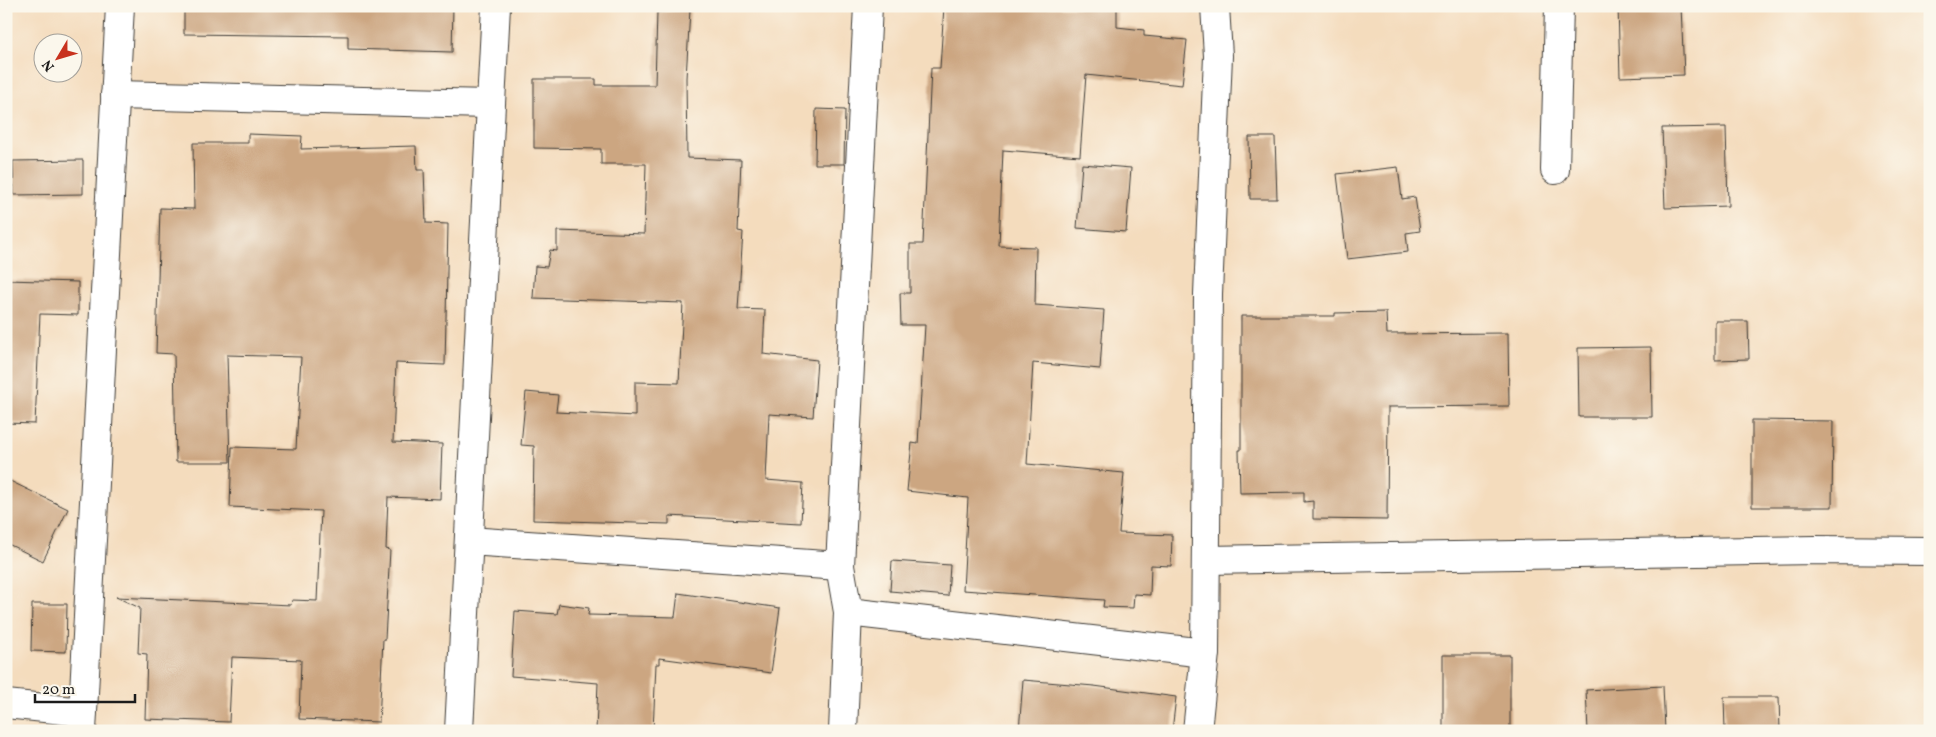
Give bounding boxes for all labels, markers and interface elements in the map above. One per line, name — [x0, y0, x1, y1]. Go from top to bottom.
north arrow — [32, 32, 82, 82]
text: N — [38, 55, 60, 75]
scale bar — [35, 672, 135, 704]
text: 20 m — [42, 680, 75, 701]

